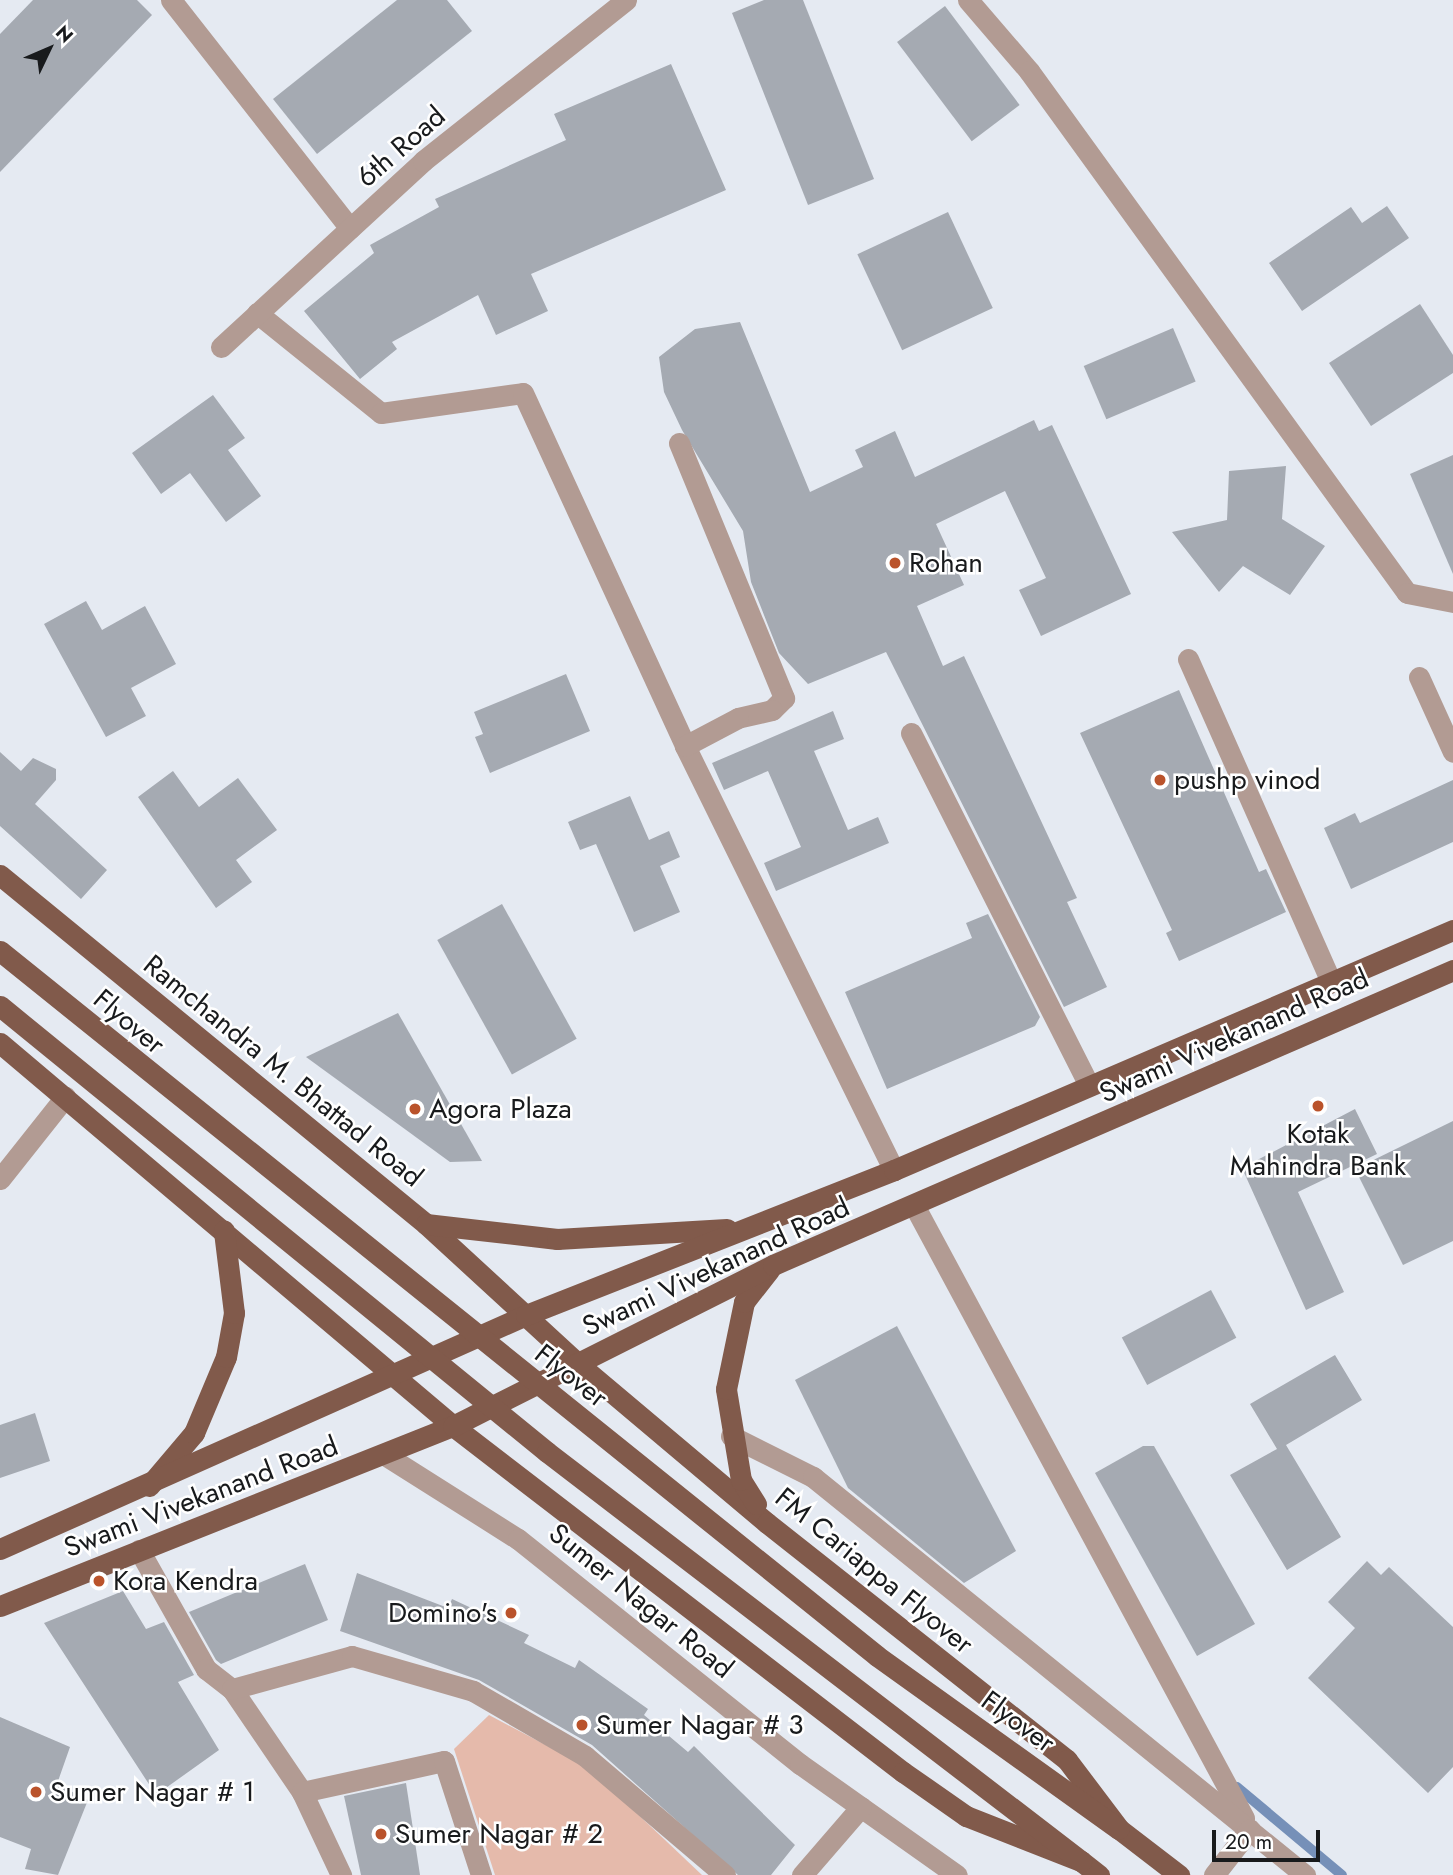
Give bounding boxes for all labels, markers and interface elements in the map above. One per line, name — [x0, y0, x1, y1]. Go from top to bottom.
north arrow — [14, 14, 84, 84]
text: N — [50, 19, 79, 49]
street label: 6th Road — [350, 99, 452, 195]
place label: Rohan — [909, 546, 983, 580]
marker: Rohan — [887, 555, 903, 571]
place label: pushp vinod — [1174, 763, 1321, 797]
marker: pushp vinod — [1152, 772, 1168, 788]
street label: Ramchandra M. Bhattad Road — [137, 948, 429, 1194]
street label: Swami Vivekanand Road — [1094, 961, 1374, 1111]
street label: Flyover — [86, 982, 172, 1062]
place label: Agora Plaza — [429, 1092, 572, 1126]
marker: Kotak Mahindra Bank — [1310, 1098, 1326, 1114]
marker: Agora Plaza — [407, 1101, 423, 1117]
place label: Kotak Mahindra Bank — [1230, 1117, 1406, 1183]
street label: Swami Vivekanand Road — [577, 1190, 855, 1344]
street label: Flyover — [528, 1337, 614, 1415]
street label: Swami Vivekanand Road — [59, 1429, 343, 1565]
street label: FM Cariappa Flyover — [768, 1481, 980, 1661]
street label: Sumer Nagar Road — [542, 1516, 740, 1686]
place label: Kora Kendra — [113, 1564, 258, 1598]
marker: Kora Kendra — [91, 1573, 107, 1589]
place label: Domino's — [388, 1596, 497, 1630]
marker: Domino's — [503, 1605, 519, 1621]
street label: Flyover — [974, 1684, 1062, 1760]
place label: Sumer Nagar # 3 — [596, 1708, 804, 1742]
marker: Sumer Nagar # 3 — [574, 1717, 590, 1733]
place label: Sumer Nagar # 1 — [50, 1775, 255, 1809]
marker: Sumer Nagar # 1 — [28, 1784, 44, 1800]
scale bar — [1215, 1815, 1324, 1859]
place label: Sumer Nagar # 2 — [395, 1817, 603, 1851]
marker: Sumer Nagar # 2 — [373, 1826, 389, 1842]
text: 20 m — [1225, 1827, 1272, 1857]

